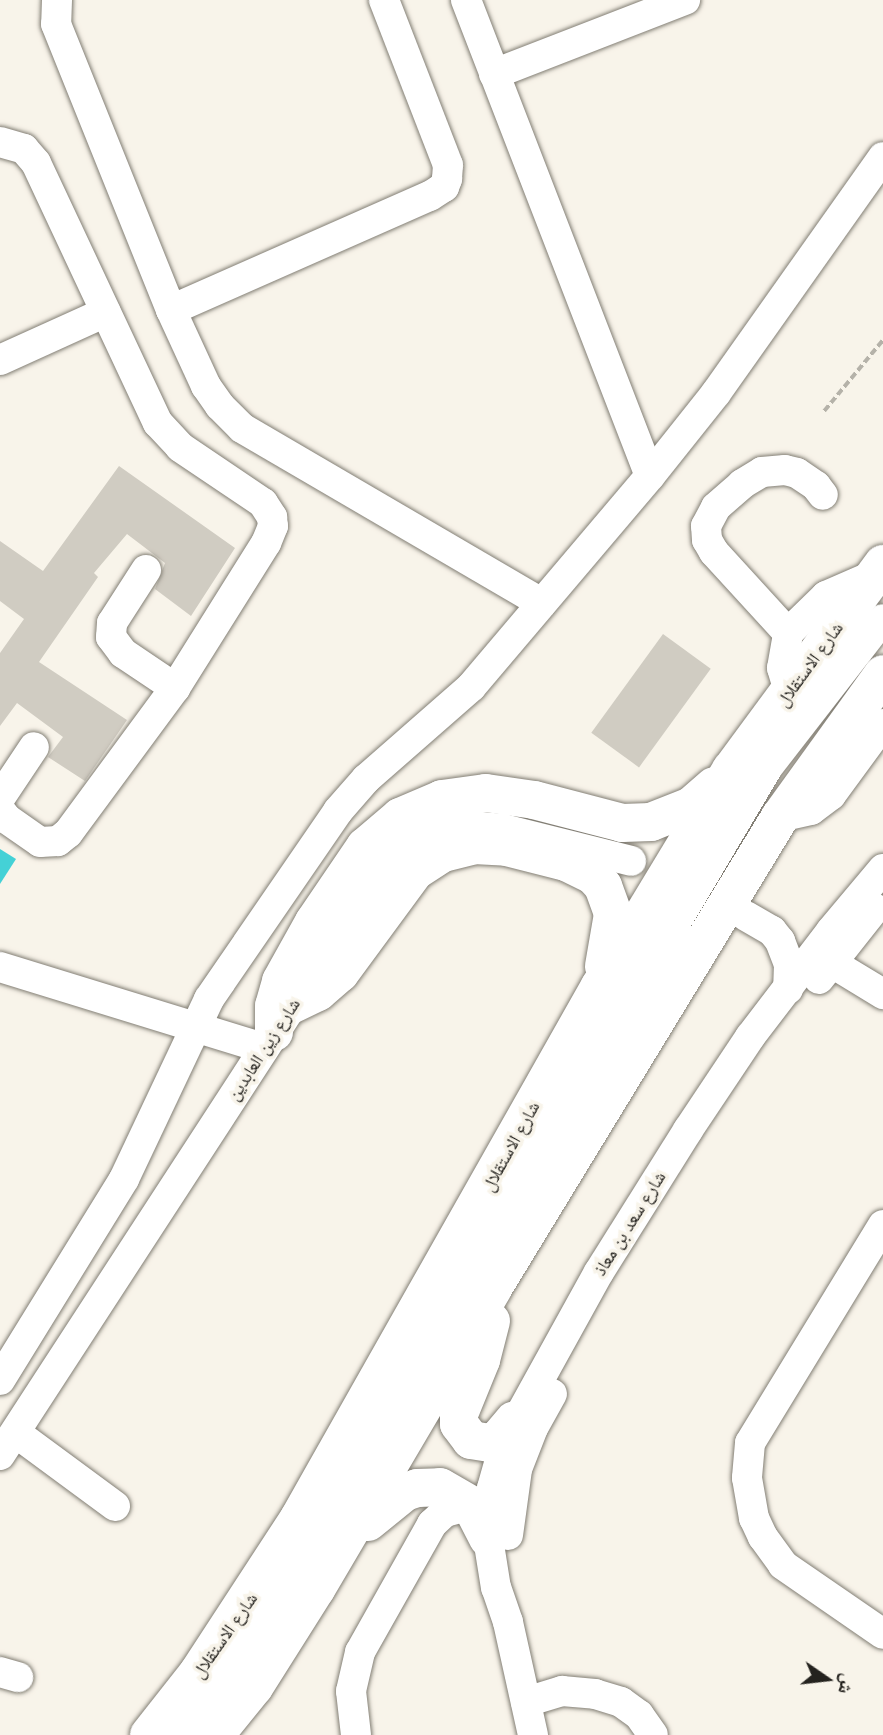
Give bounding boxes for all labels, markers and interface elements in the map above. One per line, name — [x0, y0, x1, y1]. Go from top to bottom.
street label: شارع الاستقلال — [771, 617, 847, 711]
street label: شارع زين العابدين — [222, 994, 304, 1104]
street label: شارع الاستقلال — [476, 1097, 544, 1195]
street label: شارع سعد بن معاذ — [588, 1167, 670, 1279]
street label: شارع الاستقلال — [187, 1588, 261, 1682]
north arrow — [792, 1644, 862, 1714]
text: ش — [832, 1671, 862, 1697]

